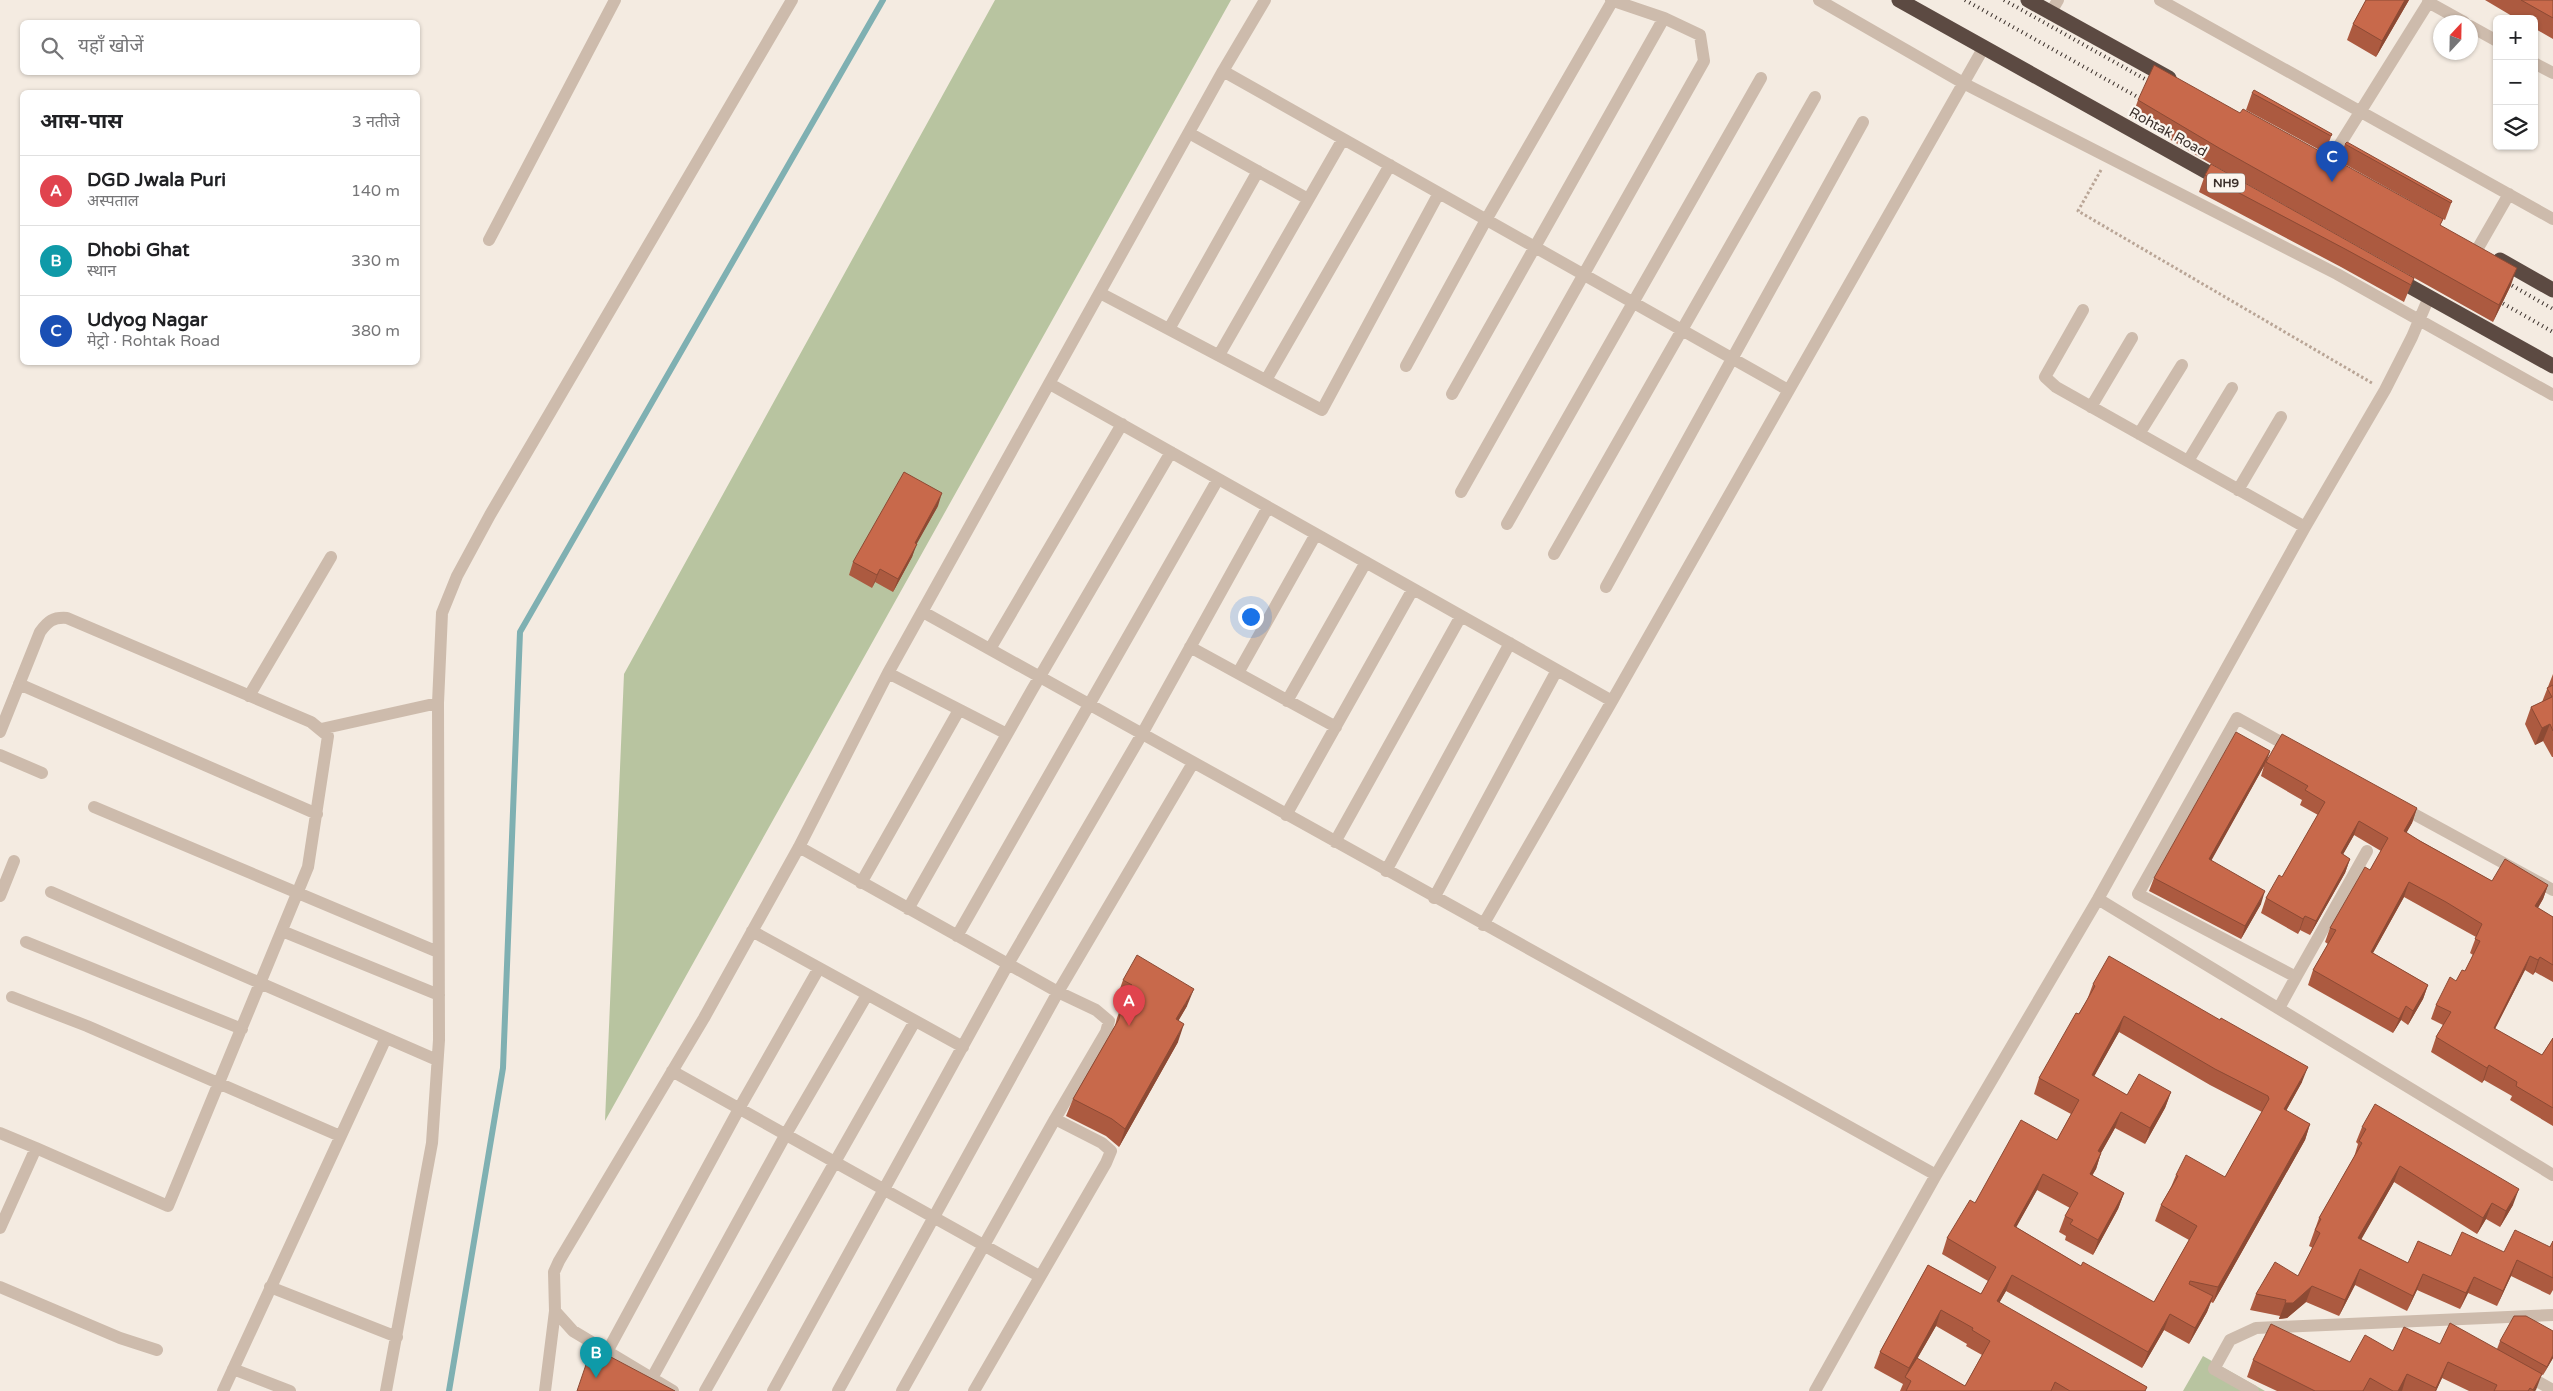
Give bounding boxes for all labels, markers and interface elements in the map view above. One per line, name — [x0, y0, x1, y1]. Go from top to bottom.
north arrow — [2433, 15, 2478, 60]
map controls — [2493, 15, 2538, 150]
button: + — [2493, 15, 2538, 60]
search box — [20, 20, 420, 75]
icon: search — [38, 34, 66, 62]
text: यहाँ खोजें — [78, 35, 144, 57]
button: − — [2493, 60, 2538, 105]
street label: Rohtak Road — [2126, 104, 2210, 160]
button: layers — [2493, 105, 2538, 150]
text: आस-पास — [40, 109, 123, 134]
text: 3 नतीजे — [352, 112, 400, 132]
pin: C — [2316, 141, 2348, 182]
text: DGD Jwala Puri — [87, 169, 226, 191]
road number: NH9 — [2207, 174, 2245, 192]
text: A — [50, 181, 62, 201]
text: 140 m — [351, 181, 400, 201]
text: अस्पताल — [87, 191, 139, 211]
text: Dhobi Ghat — [87, 239, 190, 261]
text: B — [50, 251, 62, 271]
text: 330 m — [351, 251, 400, 271]
text: स्थान — [87, 261, 116, 281]
text: Udyog Nagar — [87, 309, 207, 331]
text: C — [50, 321, 62, 341]
text: 380 m — [351, 321, 400, 341]
text: मेट्रो · Rohtak Road — [87, 331, 220, 351]
your location — [1238, 604, 1264, 630]
pin: A — [1113, 985, 1145, 1026]
pin: B — [580, 1337, 612, 1378]

